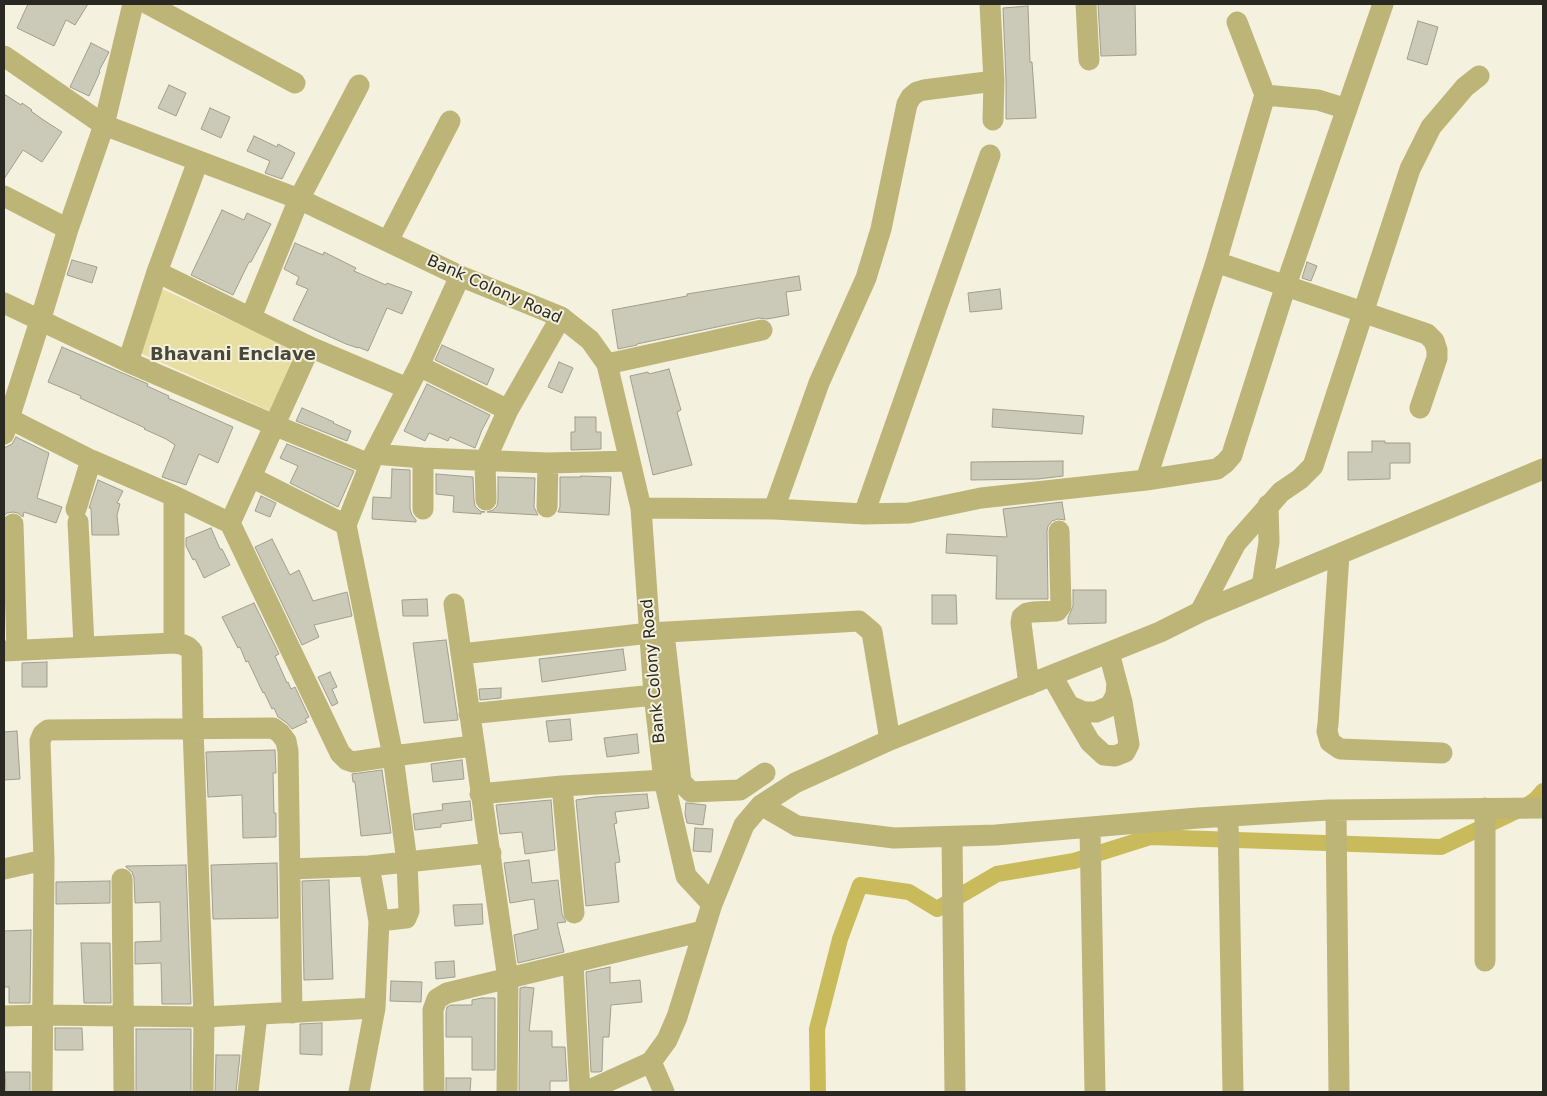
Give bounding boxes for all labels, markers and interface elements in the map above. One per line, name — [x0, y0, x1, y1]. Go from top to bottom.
street label: Bank Colony Road — [424, 252, 564, 328]
district label: Bhavani Enclave — [150, 344, 316, 366]
street label: Bank Colony Road — [638, 598, 670, 744]

